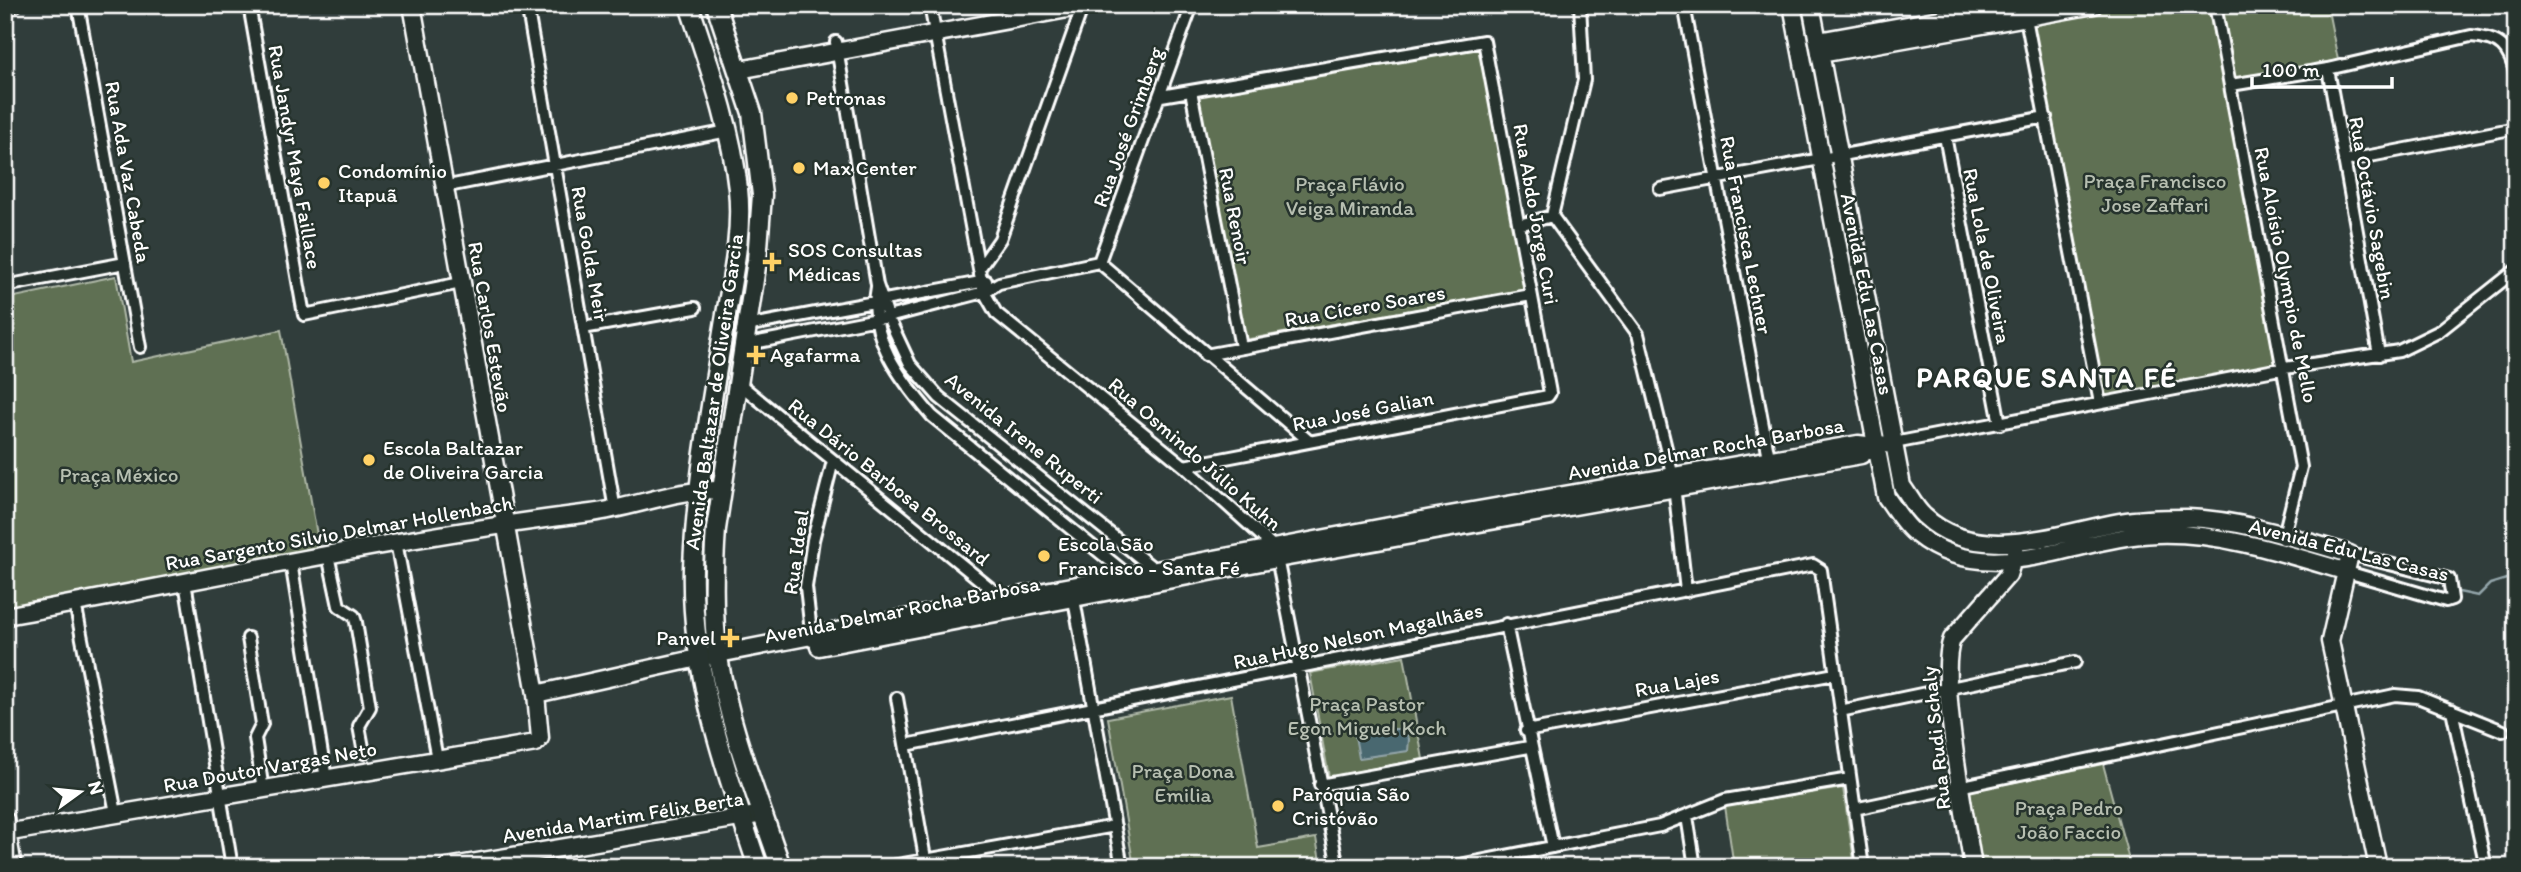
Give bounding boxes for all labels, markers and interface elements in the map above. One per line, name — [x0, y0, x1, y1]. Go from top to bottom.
street label: Rua Jandyr Maya Faillace — [263, 43, 328, 271]
street label: Rua José Grimberg — [1087, 43, 1168, 210]
scale bar — [2252, 46, 2392, 90]
text: 100 m — [2262, 57, 2320, 82]
street label: Rua Ada Vaz Cabeda — [100, 79, 157, 265]
place label: Petronas — [806, 85, 886, 110]
marker: Petronas — [784, 90, 800, 106]
street label: Rua Octávio Sagebin — [2344, 115, 2401, 301]
street label: Rua Abdo Jorge Curi — [1508, 122, 1565, 306]
street label: Rua Francisca Lechner — [1715, 134, 1778, 337]
street label: Rua Aloísio Olympio de Mello — [2249, 145, 2324, 405]
place label: Max Center — [813, 155, 917, 180]
place label: Condomínio Itapuã — [338, 158, 447, 207]
marker: Max Center — [791, 160, 807, 176]
street label: Rua Renoir — [1214, 165, 1257, 267]
street label: Rua Lola de Oliveira — [1958, 166, 2017, 346]
park label: Praça Francisco Jose Zaffari — [2084, 168, 2226, 217]
park label: Praça Flávio Veiga Miranda — [1286, 171, 1414, 220]
marker: Condomínio Itapuã — [316, 175, 332, 191]
street label: Rua Golda Meir — [566, 184, 615, 324]
street label: Avenida Edu Las Casas — [1836, 191, 1899, 397]
street label: Avenida Baltazar de Oliveira Garcia — [679, 232, 748, 552]
place label: SOS Consultas Médicas — [788, 237, 923, 286]
street label: Rua Carlos Estevão — [463, 240, 518, 414]
marker: SOS Consultas Médicas — [762, 252, 782, 272]
street label: Rua Cícero Soares — [1283, 279, 1447, 332]
place label: Agafarma — [770, 342, 860, 367]
marker: Agafarma — [748, 347, 764, 363]
district label: PARQUE SANTA FÉ — [1916, 360, 2178, 394]
street label: Avenida Irene Ruperti — [940, 366, 1108, 509]
street label: Rua Osmindo Júlio Kuhn — [1104, 372, 1287, 536]
street label: Rua José Galian — [1290, 385, 1436, 436]
street label: Rua Dário Barbosa Brossard — [783, 392, 996, 571]
street label: Avenida Delmar Rocha Barbosa — [1566, 412, 1846, 485]
place label: Escola Baltazar de Oliveira Garcia — [383, 435, 543, 484]
marker: Escola Baltazar de Oliveira Garcia — [361, 452, 377, 468]
park label: Praça México — [59, 462, 179, 487]
street label: Rua Sargento Silvio Delmar Hollenbach — [163, 490, 515, 575]
street label: Rua Ideal — [777, 508, 814, 596]
street label: Avenida Edu Las Casas — [2247, 513, 2452, 586]
place label: Escola São Francisco - Santa Fé — [1058, 531, 1240, 580]
marker: Escola São Francisco - Santa Fé — [1036, 548, 1052, 564]
street label: Avenida Delmar Rocha Barbosa — [762, 571, 1042, 649]
street label: Rua Hugo Nelson Magalhães — [1231, 597, 1485, 674]
place label: Panvel — [656, 625, 716, 650]
marker: Panvel — [722, 630, 738, 646]
street label: Rua Lajes — [1633, 663, 1721, 702]
street label: Rua Rudi Schaly — [1916, 665, 1955, 811]
park label: Praça Pastor Egon Miguel Koch — [1288, 691, 1446, 740]
street label: Rua Doutor Vargas Neto — [161, 735, 379, 798]
north arrow — [46, 756, 116, 826]
park label: Praça Dona Emilia — [1132, 758, 1235, 807]
text: N — [83, 779, 109, 797]
place label: Paróquia São Cristóvão — [1292, 781, 1410, 830]
street label: Avenida Martim Félix Berta — [501, 785, 745, 848]
park label: Praça Pedro João Faccio — [2015, 795, 2123, 844]
marker: Paróquia São Cristóvão — [1270, 798, 1286, 814]

